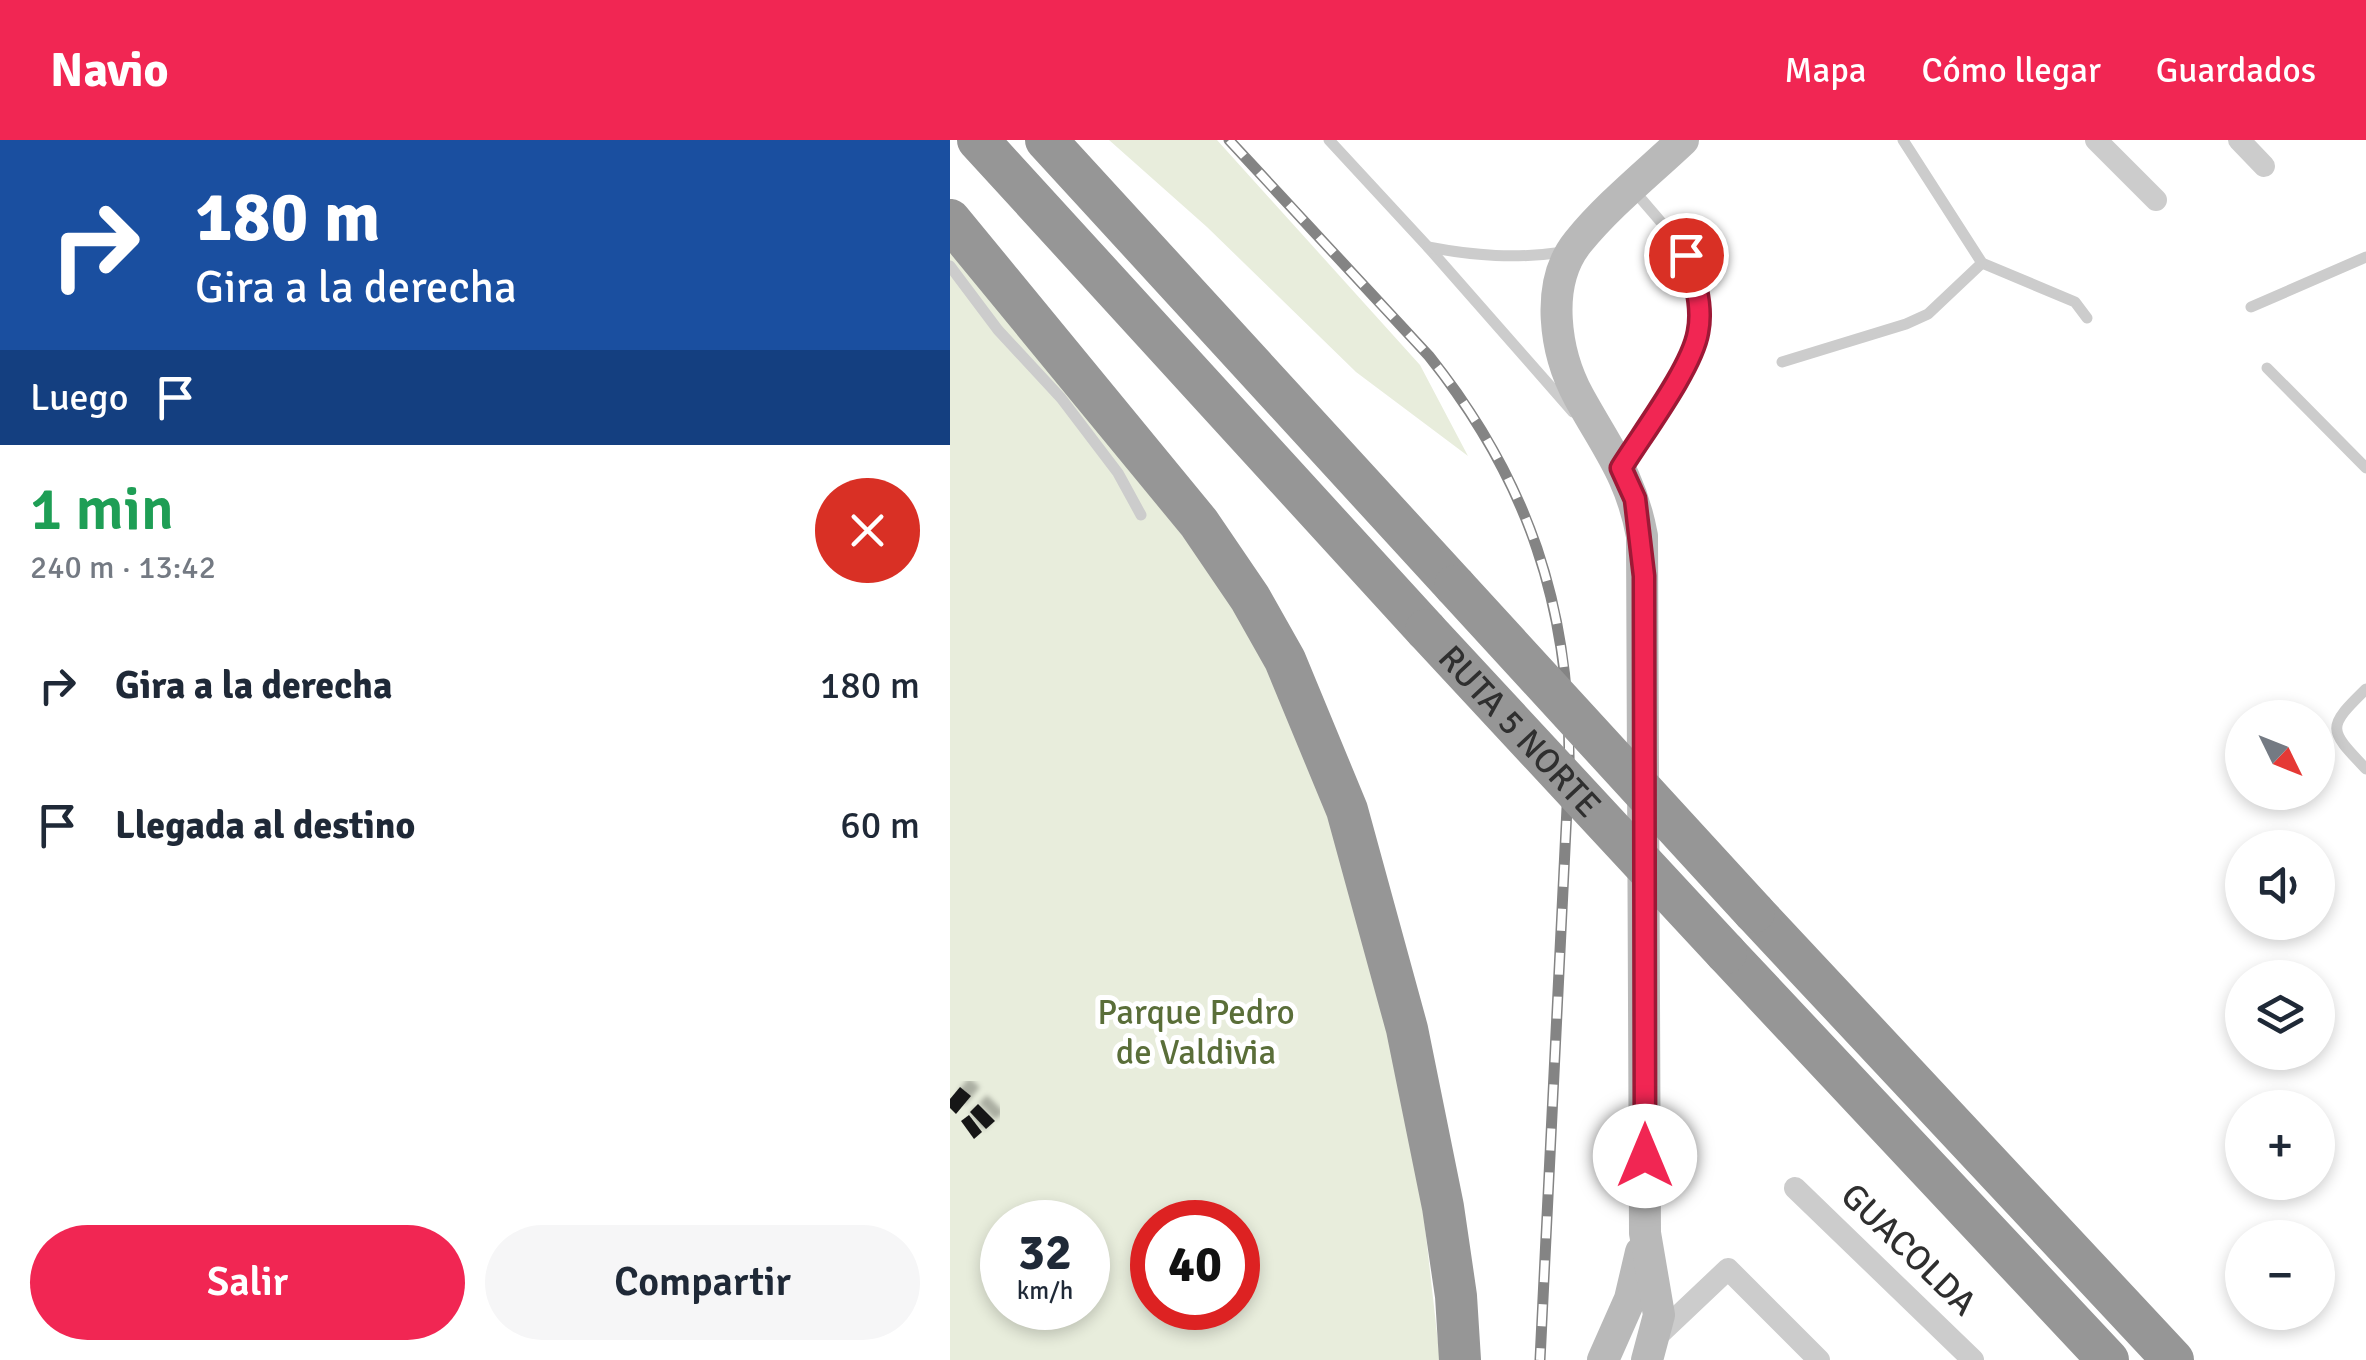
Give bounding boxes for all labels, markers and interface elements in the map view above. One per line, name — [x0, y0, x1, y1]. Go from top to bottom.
text: Navio — [50, 41, 169, 100]
text: Mapa — [1784, 49, 1867, 92]
text: Cómo llegar — [1922, 49, 2101, 92]
text: Guardados — [2156, 49, 2316, 92]
text: 180 m — [195, 174, 380, 260]
icon: right — [30, 180, 160, 310]
pin — [1644, 213, 1729, 298]
icon: arrive — [1659, 228, 1714, 283]
text: Gira a la derecha — [195, 260, 517, 315]
icon: arrive — [148, 370, 203, 425]
text: Luego — [30, 374, 128, 421]
text: 1 min — [30, 473, 174, 547]
button: close — [815, 478, 920, 583]
text: 240 m · 13:42 — [30, 548, 216, 587]
street label: RUTA 5 NORTE — [1429, 637, 1610, 826]
icon: right — [30, 658, 85, 713]
text: Gira a la derecha — [115, 662, 392, 709]
text: 180 m — [820, 662, 920, 709]
north arrow — [2225, 700, 2335, 810]
map controls — [2225, 700, 2335, 1330]
icon: arrive — [30, 798, 85, 853]
text: Llegada al destino — [115, 802, 415, 849]
text: 60 m — [840, 802, 920, 849]
button: sound — [2225, 830, 2335, 940]
button: layers — [2225, 960, 2335, 1070]
park label: Parque Pedro de Valdivia — [1097, 991, 1295, 1074]
button: + — [2225, 1090, 2335, 1200]
position arrow — [1593, 1104, 1697, 1208]
street label: GUACOLDA — [1832, 1174, 1985, 1324]
speed limit sign: 40 — [1130, 1200, 1260, 1330]
button: − — [2225, 1220, 2335, 1330]
text: 32 — [1018, 1222, 1072, 1284]
button: Salir — [30, 1225, 465, 1340]
button: Compartir — [485, 1225, 920, 1340]
text: km/h — [1017, 1275, 1073, 1306]

